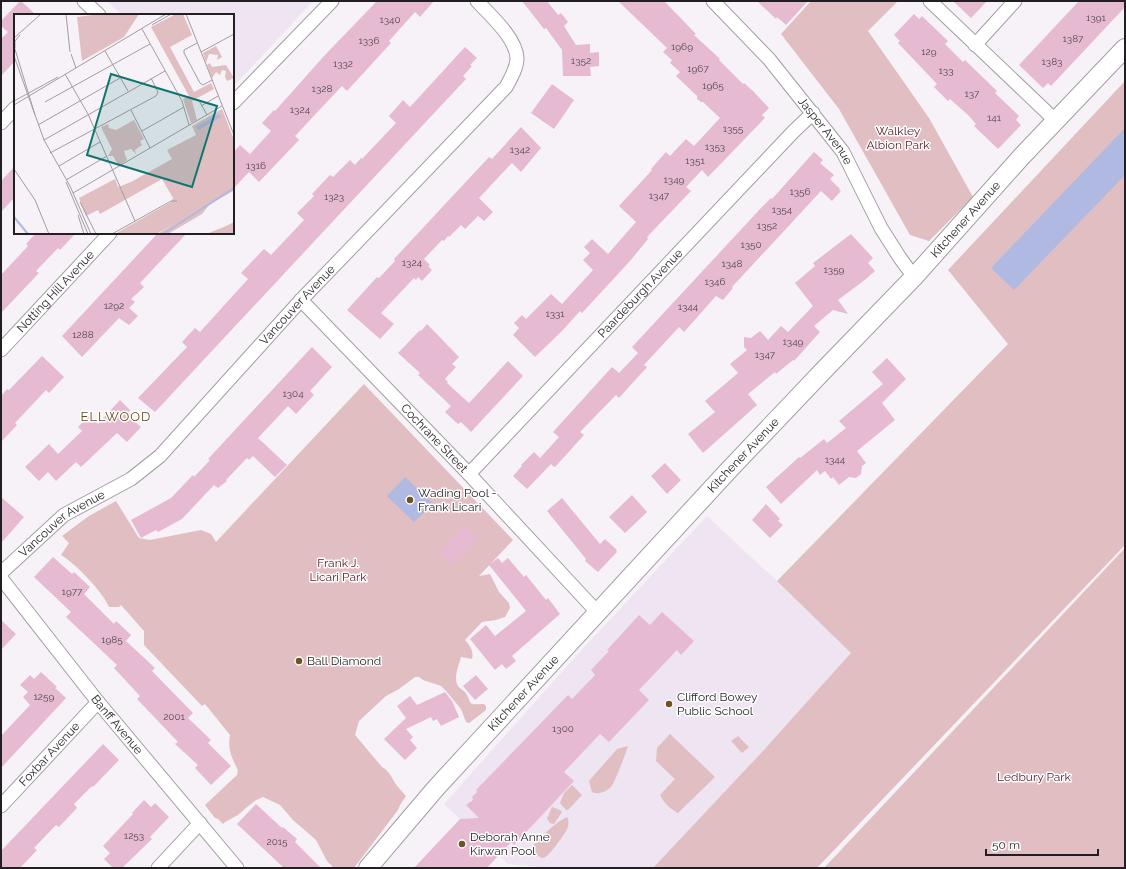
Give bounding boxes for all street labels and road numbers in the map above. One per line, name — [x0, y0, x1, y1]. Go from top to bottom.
street label: Jasper Avenue — [795, 94, 855, 167]
street label: Kitchener Avenue — [928, 178, 1003, 260]
street label: Paardeburgh Avenue — [595, 246, 686, 341]
street label: Notting Hill Avenue — [14, 248, 97, 335]
street label: Vancouver Avenue — [257, 262, 338, 348]
street label: Cochrane Street — [398, 401, 471, 475]
street label: Kitchener Avenue — [705, 415, 782, 495]
street label: Vancouver Avenue — [16, 487, 107, 560]
street label: Kitchener Avenue — [485, 652, 562, 734]
street label: Banff Avenue — [88, 692, 146, 757]
street label: Foxbar Avenue — [16, 719, 83, 789]

